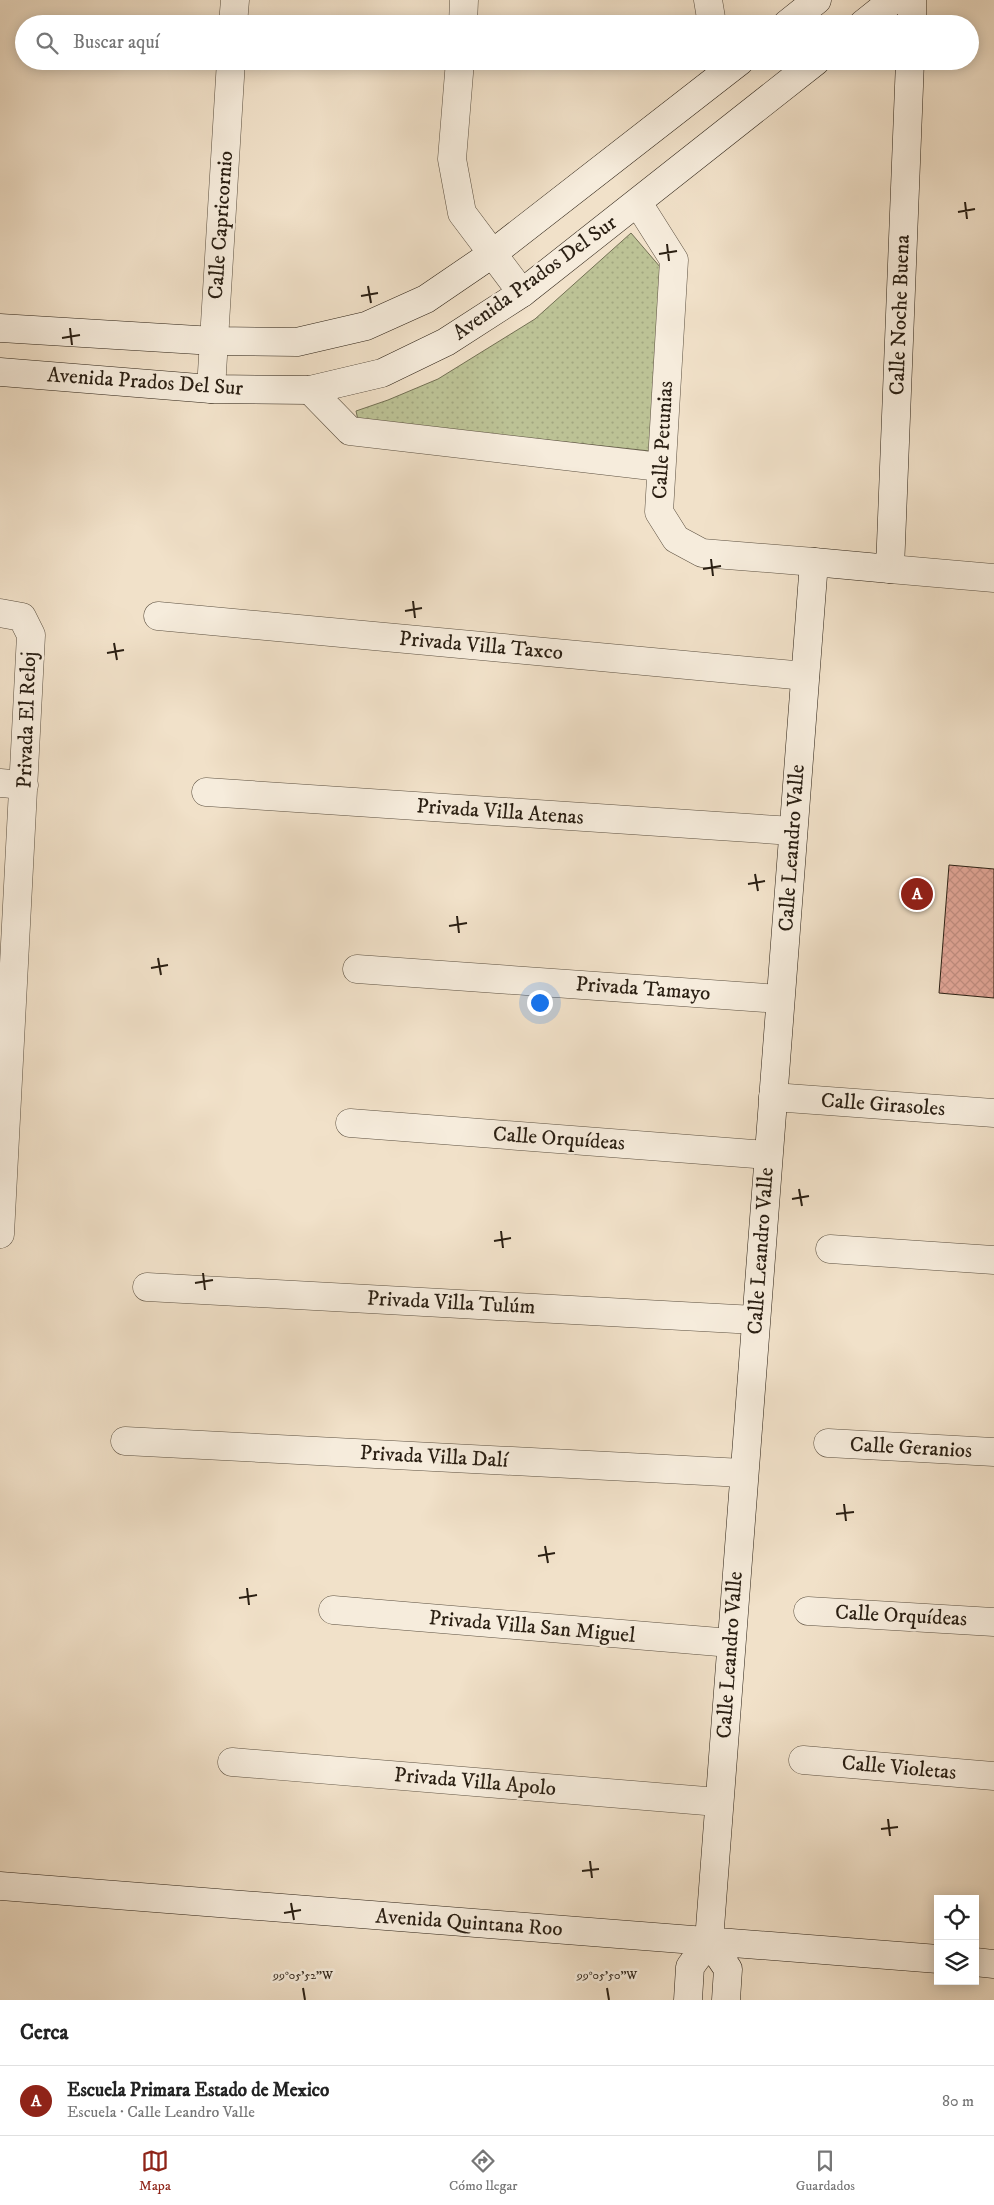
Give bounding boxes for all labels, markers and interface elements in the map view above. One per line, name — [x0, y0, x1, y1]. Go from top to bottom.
search box — [15, 15, 979, 70]
icon: search — [33, 29, 61, 57]
text: Buscar aquí — [73, 31, 159, 54]
street label: Calle Capricornio — [203, 150, 239, 300]
street label: Avenida Prados Del Sur — [448, 210, 622, 346]
street label: Calle Noche Buena — [884, 234, 916, 396]
street label: Avenida Prados Del Sur — [46, 362, 244, 402]
street label: Calle Petunias — [647, 380, 679, 500]
street label: Privada Villa Taxco — [398, 626, 564, 666]
street label: Privada El Reloj — [12, 651, 42, 789]
street label: Calle Leandro Valle — [773, 763, 811, 932]
street label: Privada Villa Atenas — [415, 793, 585, 831]
pin: A — [901, 875, 933, 913]
street label: Privada Tamayo — [575, 971, 711, 1007]
your location — [527, 990, 553, 1016]
street label: Calle Girasoles — [820, 1088, 946, 1122]
street label: Calle Orquídeas — [492, 1121, 626, 1157]
street label: Calle Leandro Valle — [742, 1166, 780, 1335]
street label: Privada Villa Tulúm — [366, 1286, 536, 1320]
street label: Calle Geranios — [849, 1432, 973, 1464]
street label: Privada Villa Dalí — [359, 1440, 510, 1474]
street label: Calle Leandro Valle — [711, 1570, 749, 1739]
street label: Calle Orquídeas — [834, 1600, 968, 1632]
street label: Privada Villa San Miguel — [428, 1605, 637, 1649]
street label: Calle Violetas — [841, 1750, 957, 1786]
street label: Privada Villa Apolo — [393, 1762, 557, 1802]
map controls — [934, 1895, 979, 1985]
button: locate — [934, 1895, 979, 1940]
street label: Avenida Quintana Roo — [375, 1903, 563, 1943]
button: layers — [934, 1940, 979, 1985]
text: 99°05'52"W — [272, 1968, 334, 1983]
text: 99°05'50"W — [576, 1968, 638, 1983]
text: Cerca — [20, 2020, 68, 2046]
text: Escuela Primara Estado de Mexico — [67, 2079, 329, 2102]
text: A — [31, 2091, 41, 2111]
text: 80 m — [942, 2091, 974, 2111]
text: Escuela · Calle Leandro Valle — [67, 2102, 255, 2122]
tab: Mapa — [139, 2147, 171, 2195]
tab: Cómo llegar — [449, 2147, 518, 2195]
tab: Guardados — [796, 2147, 855, 2195]

